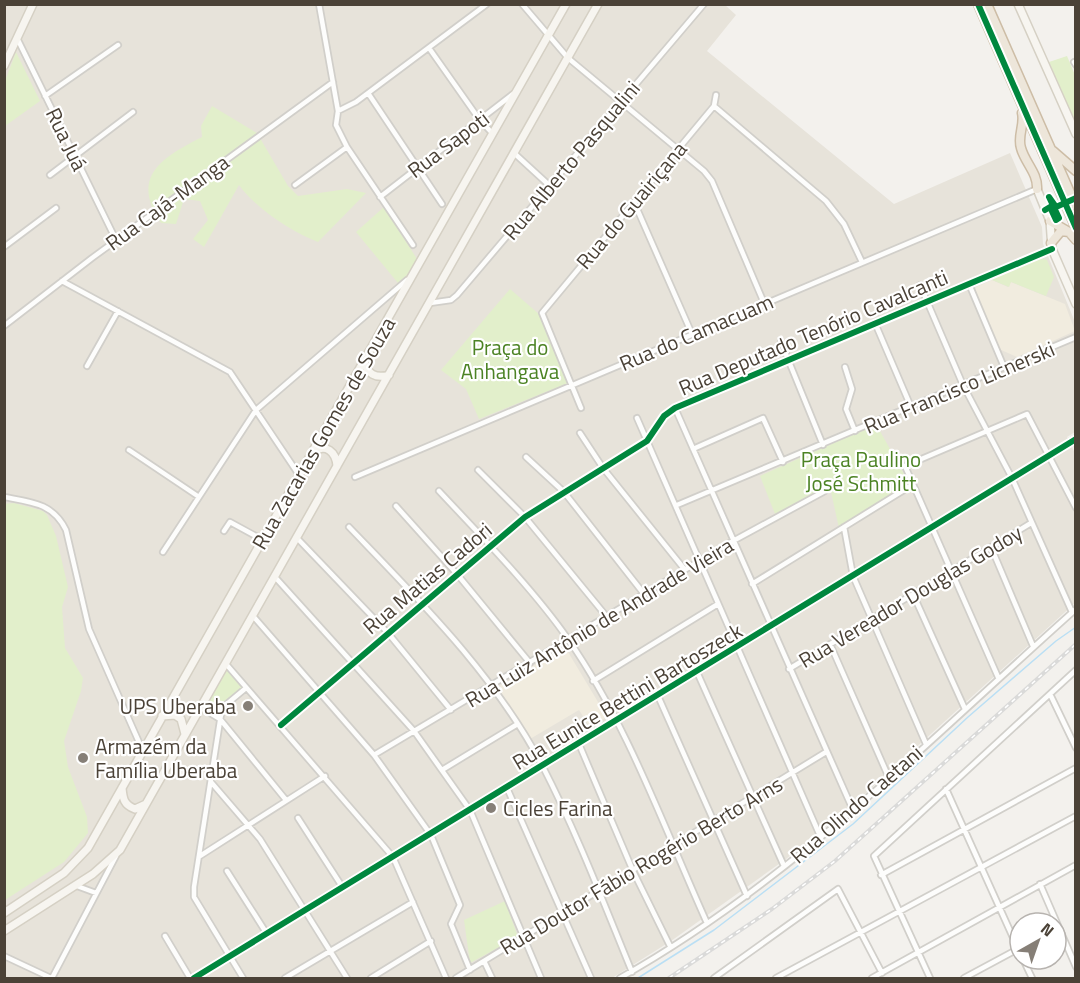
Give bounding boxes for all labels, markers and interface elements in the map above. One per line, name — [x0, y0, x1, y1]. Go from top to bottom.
street label: Rua Alberto Pasqualini — [495, 73, 647, 247]
street label: Rua Juá — [38, 102, 96, 177]
street label: Rua Sapoti — [400, 103, 496, 185]
street label: Rua do Guairiçana — [568, 134, 695, 276]
street label: Rua Cajá-Manga — [98, 146, 236, 258]
street label: Rua Deputado Tenório Cavalcanti — [673, 261, 953, 403]
street label: Rua do Camacuam — [614, 285, 778, 379]
street label: Rua Zacarias Gomes de Souza — [243, 310, 403, 555]
park label: Praça do Anhangava — [461, 331, 560, 387]
street label: Rua Francisco Licnerski — [859, 332, 1059, 442]
park label: Praça Paulino José Schmitt — [801, 443, 921, 499]
street label: Rua Matias Cadori — [355, 514, 499, 642]
street label: Rua Vereador Douglas Godoy — [792, 516, 1028, 676]
street label: Rua Luiz Antônio de Andrade Vieira — [459, 529, 740, 715]
street label: Rua Eunice Bettini Bartoszeck — [506, 614, 748, 778]
place label: UPS Uberaba — [119, 690, 236, 722]
marker: UPS Uberaba — [241, 699, 255, 713]
place label: Armazém da Família Uberaba — [95, 730, 238, 786]
street label: Rua Olindo Caetani — [783, 737, 929, 871]
marker: Armazém da Família Uberaba — [76, 751, 90, 765]
street label: Rua Doutor Fábio Rogério Berto Arns — [493, 768, 789, 962]
place label: Cicles Farina — [503, 792, 613, 824]
marker: Cicles Farina — [484, 801, 498, 815]
north arrow — [1008, 911, 1068, 971]
text: N — [1036, 917, 1060, 942]

